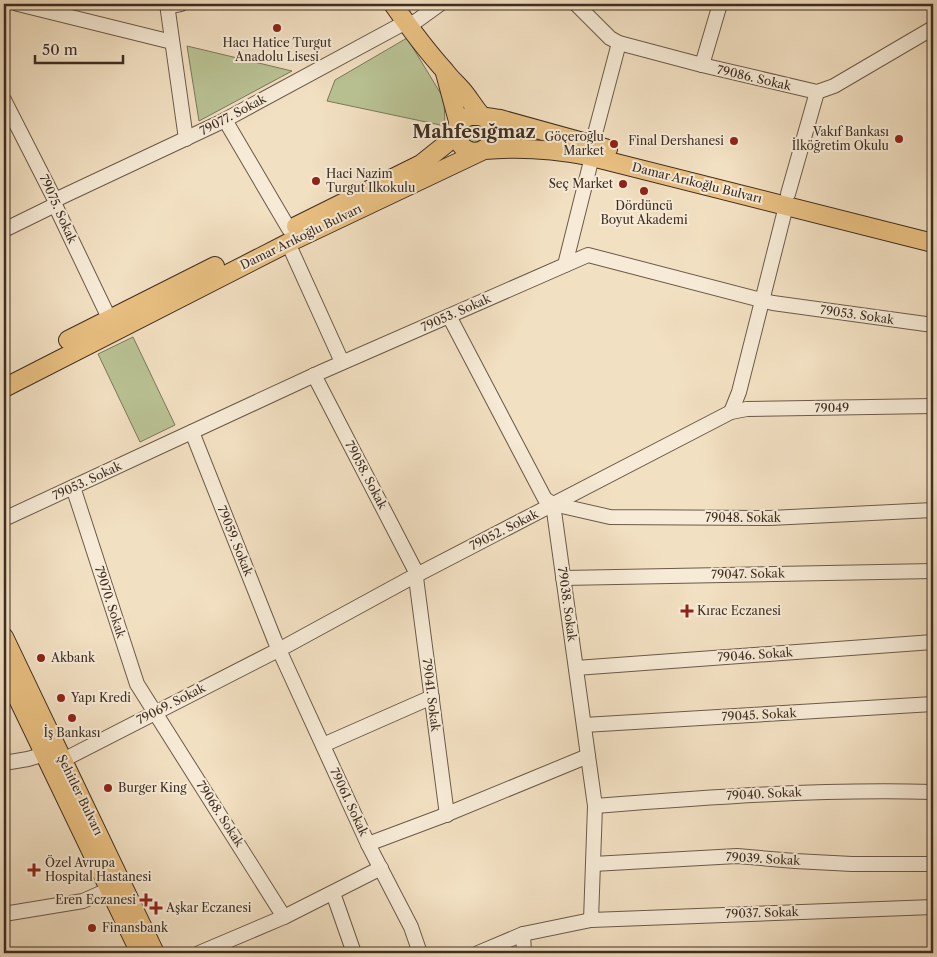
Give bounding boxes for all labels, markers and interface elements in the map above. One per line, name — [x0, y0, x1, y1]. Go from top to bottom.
marker: Hacı Hatice Turgut Anadolu Lisesi — [271, 22, 283, 34]
scale bar — [35, 32, 122, 64]
place label: Hacı Hatice Turgut Anadolu Lisesi — [223, 35, 332, 64]
text: 50 m — [42, 40, 78, 59]
street label: 79086. Sokak — [716, 62, 794, 94]
street label: 79077. Sokak — [197, 90, 269, 138]
district label: Mahfesığmaz — [412, 121, 536, 143]
place label: Vakıf Bankası İlköğretim Okulu — [792, 124, 890, 153]
place label: Göçeroğlu Market — [544, 129, 605, 158]
place label: Final Dershanesi — [628, 133, 724, 148]
marker: Vakıf Bankası İlköğretim Okulu — [893, 133, 905, 145]
marker: Final Dershanesi — [728, 135, 740, 147]
marker: Göçeroğlu Market — [608, 138, 620, 150]
street label: Damar Arıkoğlu Bulvarı — [631, 159, 764, 206]
place label: Haci Nazim Turgut Ilkokulu — [326, 166, 416, 195]
street label: 79075. Sokak — [37, 172, 81, 247]
marker: Haci Nazim Turgut Ilkokulu — [310, 175, 322, 187]
place label: Seç Market — [549, 176, 614, 191]
marker: Seç Market — [617, 178, 629, 190]
marker: Dördüncü Boyut Akademi — [638, 185, 650, 197]
place label: Dördüncü Boyut Akademi — [600, 198, 688, 227]
street label: Damar Arıkoğlu Bulvarı — [238, 200, 364, 273]
street label: 79053. Sokak — [419, 290, 494, 335]
street label: 79053. Sokak — [819, 302, 896, 327]
street label: 79049 — [815, 400, 849, 415]
street label: 79058. Sokak — [342, 438, 391, 512]
street label: 79053. Sokak — [50, 458, 125, 503]
street label: 79059. Sokak — [215, 504, 257, 579]
street label: 79052. Sokak — [467, 505, 541, 553]
street label: 79048. Sokak — [705, 510, 782, 525]
street label: 79070. Sokak — [92, 564, 129, 641]
street label: 79047. Sokak — [711, 565, 786, 582]
street label: 79038. Sokak — [555, 566, 580, 643]
place label: Kırac Eczanesi — [697, 603, 781, 618]
marker: Kırac Eczanesi — [681, 605, 693, 617]
street label: 79046. Sokak — [717, 644, 794, 665]
place label: Akbank — [50, 650, 96, 665]
marker: Akbank — [35, 652, 47, 664]
street label: 79041. Sokak — [420, 658, 444, 733]
street label: 79069. Sokak — [134, 679, 208, 727]
place label: Yapı Kredi — [70, 690, 131, 705]
marker: Yapı Kredi — [55, 692, 67, 704]
street label: 79045. Sokak — [721, 705, 798, 724]
marker: İş Bankası — [66, 712, 78, 724]
place label: İş Bankası — [44, 724, 101, 740]
street label: Şehitler Bulvarı — [54, 752, 107, 838]
street label: 79061. Sokak — [327, 765, 372, 839]
street label: 79068. Sokak — [194, 778, 248, 850]
place label: Burger King — [118, 780, 187, 795]
marker: Burger King — [102, 782, 114, 794]
street label: 79040. Sokak — [726, 784, 803, 803]
street label: 79039. Sokak — [725, 849, 802, 868]
place label: Özel Avrupa Hospital Hastanesi — [45, 854, 152, 884]
marker: Özel Avrupa Hospital Hastanesi — [27, 863, 41, 877]
place label: Eren Eczanesi — [55, 892, 136, 907]
marker: Eren Eczanesi — [140, 894, 152, 906]
place label: Aşkar Eczanesi — [165, 900, 252, 915]
marker: Aşkar Eczanesi — [150, 902, 162, 914]
street label: 79037. Sokak — [725, 904, 800, 921]
place label: Finansbank — [102, 920, 169, 935]
marker: Finansbank — [86, 922, 98, 934]

